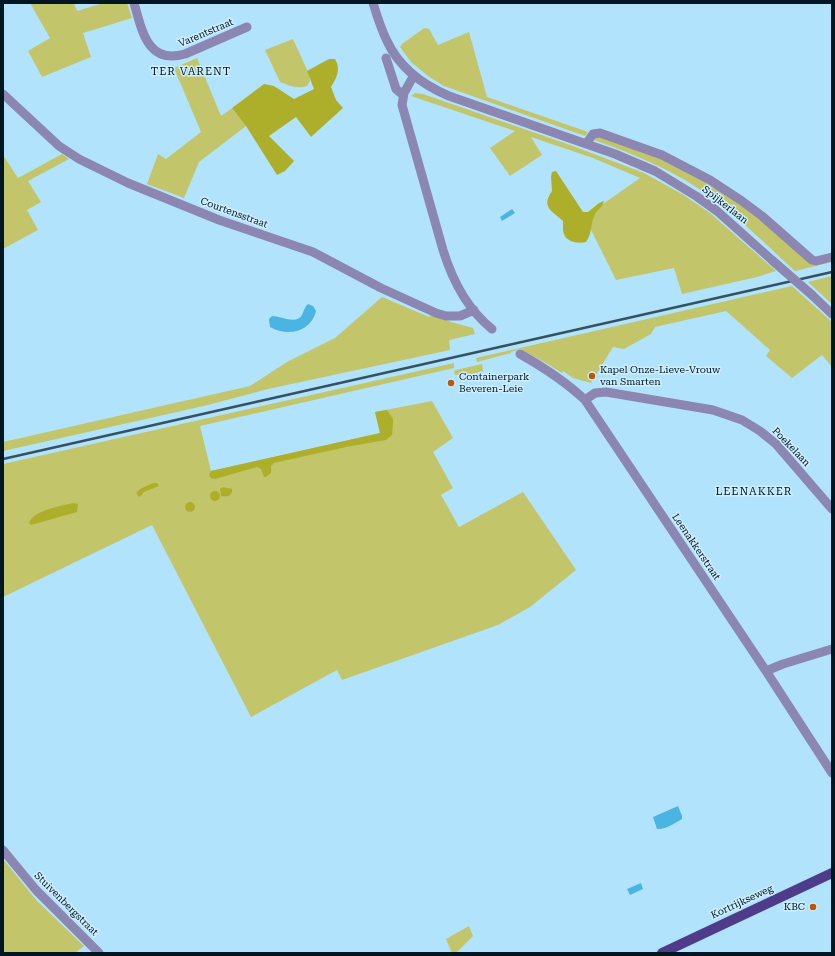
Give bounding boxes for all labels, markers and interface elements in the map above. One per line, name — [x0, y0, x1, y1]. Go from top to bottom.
street label: Varentstraat — [177, 16, 235, 50]
district label: TER VARENT — [151, 65, 231, 79]
street label: Spijkerlaan — [700, 183, 750, 227]
street label: Courtensstraat — [199, 195, 269, 231]
place label: Kapel Onze-Lieve-Vrouw van Smarten — [600, 364, 720, 388]
place label: Containerpark Beveren-Leie — [459, 371, 529, 394]
marker: Kapel Onze-Lieve-Vrouw van Smarten — [587, 371, 597, 381]
marker: Containerpark Beveren-Leie — [446, 378, 456, 388]
street label: Poekelaan — [770, 425, 812, 469]
district label: LEENAKKER — [715, 485, 793, 499]
street label: Leenakkerstraat — [669, 511, 723, 583]
street label: Stuivenbergstraat — [32, 870, 100, 938]
street label: Kortrijkseweg — [709, 882, 775, 922]
place label: KBC — [784, 901, 805, 913]
marker: KBC — [808, 902, 818, 912]

